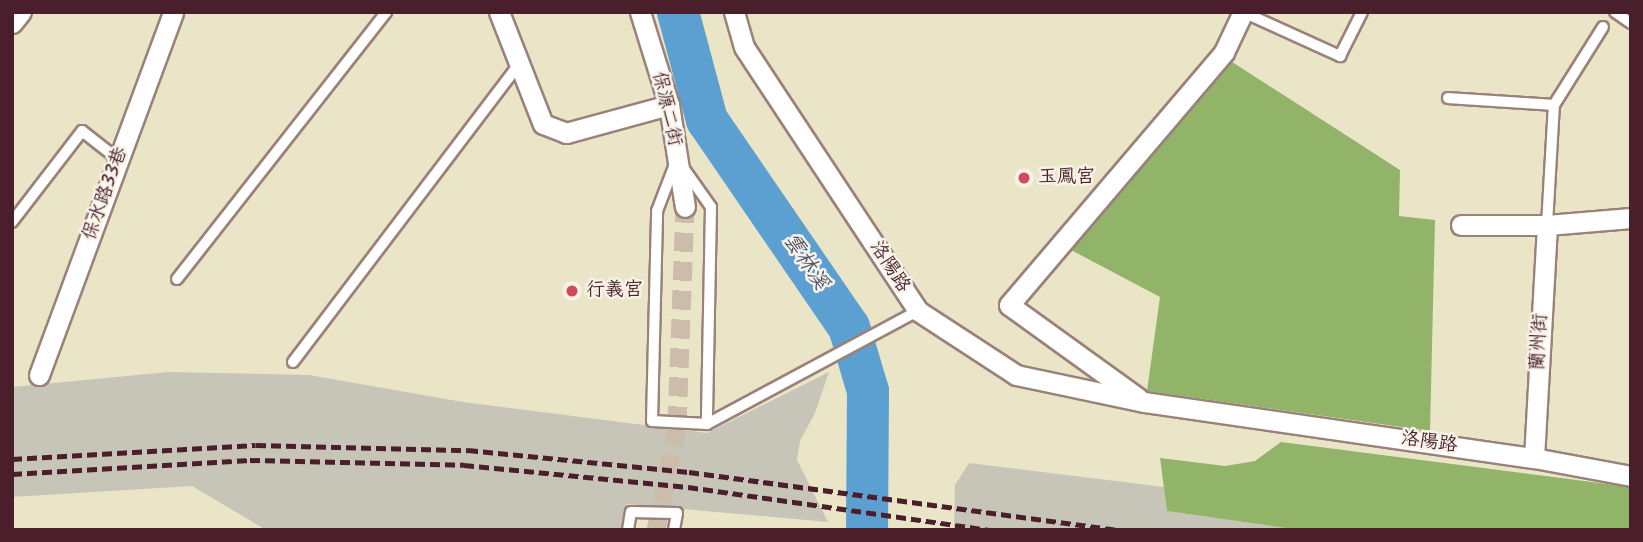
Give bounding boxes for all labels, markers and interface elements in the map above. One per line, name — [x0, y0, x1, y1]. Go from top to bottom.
street label: 保源二街 — [646, 69, 686, 149]
street label: 保水路33巷 — [79, 144, 133, 244]
place label: 玉鳳宮 — [1038, 167, 1095, 189]
marker: 玉鳳宮 — [1016, 170, 1032, 186]
water label: 雲林溪 — [777, 229, 833, 295]
street label: 洛陽路 — [864, 237, 914, 297]
place label: 行義宮 — [586, 280, 643, 302]
marker: 行義宮 — [564, 283, 580, 299]
street label: 蘭州街 — [1527, 313, 1553, 371]
street label: 洛陽路 — [1399, 428, 1459, 458]

